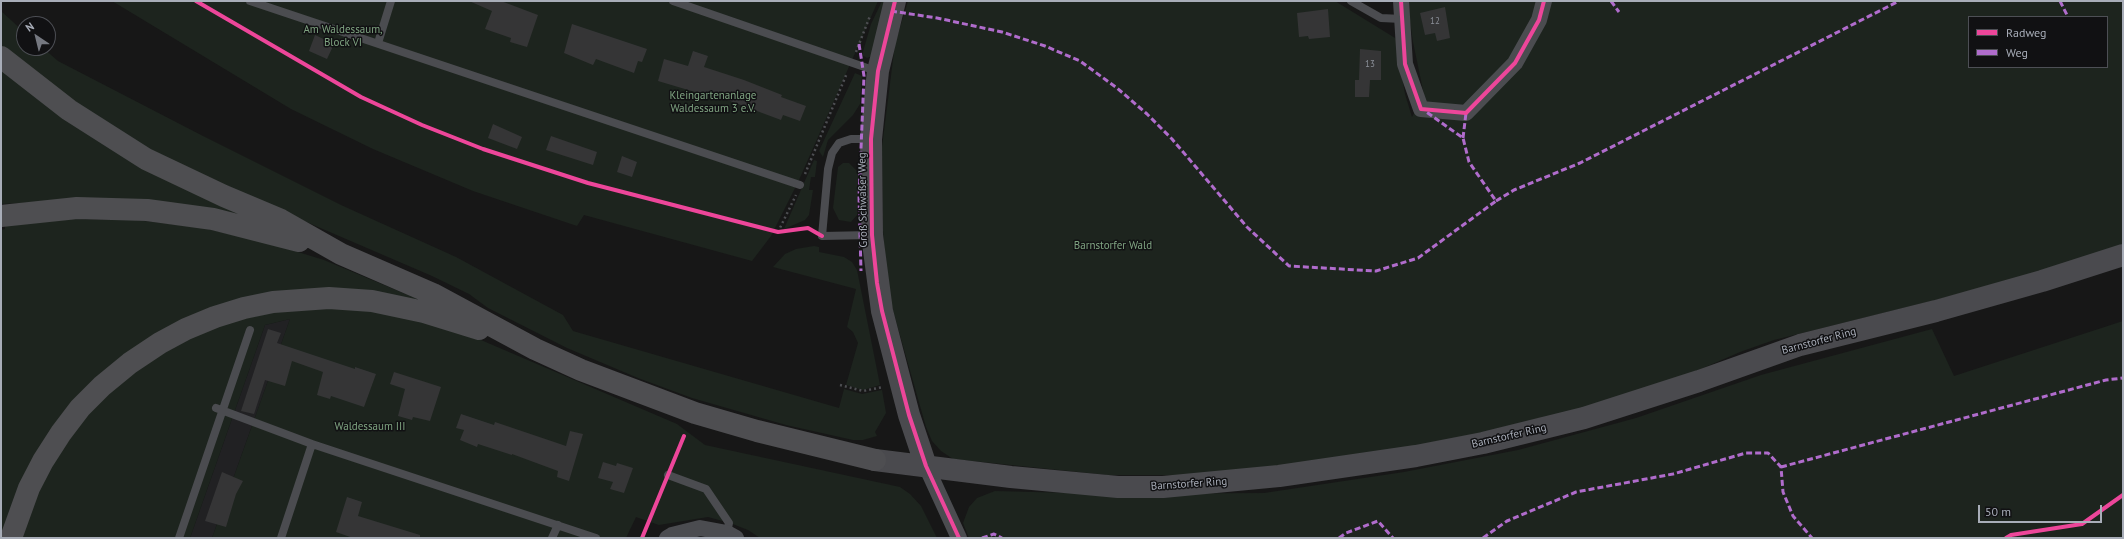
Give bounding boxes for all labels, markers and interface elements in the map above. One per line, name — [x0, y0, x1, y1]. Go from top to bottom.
north arrow — [16, 16, 56, 56]
house number: 12 — [1430, 16, 1440, 26]
legend — [1968, 16, 2108, 68]
text: N — [23, 19, 37, 35]
park label: Am Waldessaum, Block VI — [303, 23, 383, 49]
text: Radweg — [2006, 25, 2047, 40]
text: Weg — [2006, 45, 2028, 60]
house number: 13 — [1365, 59, 1375, 69]
park label: Kleingartenanlage Waldessaum 3 e.V. — [670, 89, 756, 115]
street label: Groß Schwaßer Weg — [856, 152, 870, 248]
park label: Barnstorfer Wald — [1074, 239, 1152, 253]
street label: Barnstorfer Ring — [1780, 325, 1858, 357]
park label: Waldessaum III — [335, 420, 405, 434]
street label: Barnstorfer Ring — [1470, 421, 1548, 451]
street label: Barnstorfer Ring — [1150, 475, 1228, 493]
scale bar — [1980, 497, 2104, 523]
text: 50 m — [1985, 504, 2011, 519]

